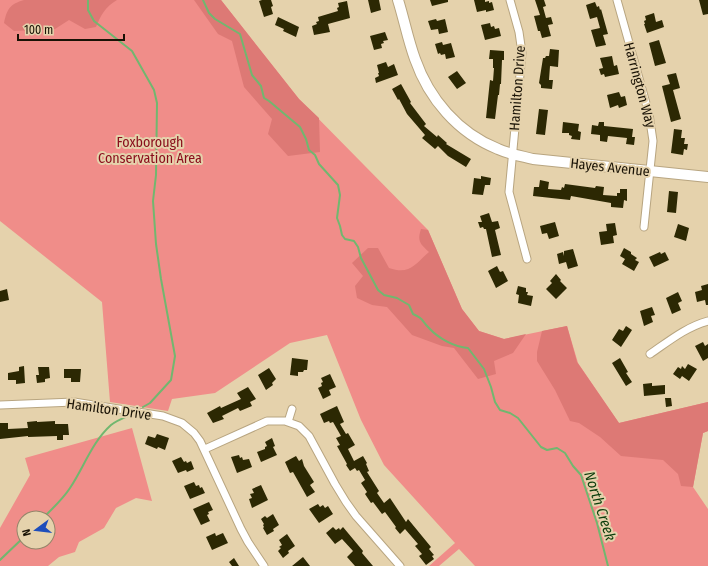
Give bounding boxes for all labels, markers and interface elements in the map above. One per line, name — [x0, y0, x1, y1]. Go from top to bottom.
scale bar — [18, 16, 124, 42]
text: 100 m — [24, 23, 53, 37]
street label: Harrington Way — [620, 40, 659, 131]
street label: Hamilton Drive — [506, 45, 529, 131]
park label: Foxborough Conservation Area — [98, 134, 202, 167]
street label: Hayes Avenue — [569, 155, 650, 180]
street label: Hamilton Drive — [65, 395, 152, 424]
water label: North Creek — [580, 469, 620, 544]
north arrow — [16, 510, 56, 550]
text: N — [20, 528, 34, 537]

